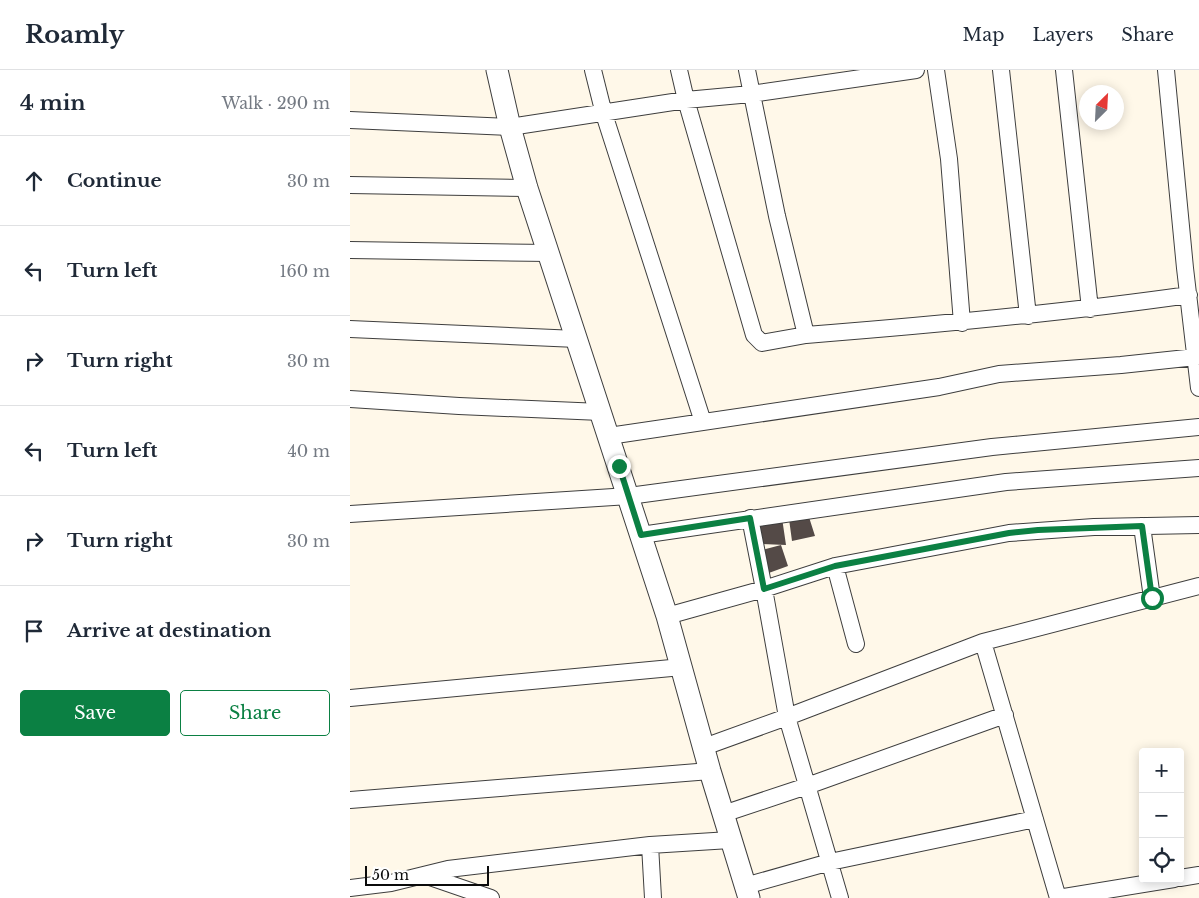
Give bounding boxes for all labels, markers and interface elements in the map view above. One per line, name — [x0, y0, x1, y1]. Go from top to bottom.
text: Roamly — [25, 20, 124, 49]
text: Map — [963, 24, 1004, 46]
text: Layers — [1032, 24, 1093, 46]
text: Share — [1121, 24, 1174, 46]
north arrow — [1079, 85, 1124, 130]
text: 4 min — [20, 90, 86, 116]
text: Walk · 290 m — [222, 93, 330, 113]
icon: ahead — [20, 167, 48, 195]
text: Continue — [67, 169, 162, 192]
text: 30 m — [287, 171, 330, 191]
icon: left — [20, 257, 48, 285]
text: Turn left — [67, 259, 158, 282]
text: 160 m — [279, 261, 330, 281]
icon: right — [20, 347, 48, 375]
text: Turn right — [67, 349, 173, 372]
text: 30 m — [287, 351, 330, 371]
icon: left — [20, 437, 48, 465]
text: Turn left — [67, 439, 158, 462]
text: 40 m — [287, 441, 330, 461]
route end — [608, 455, 631, 478]
icon: right — [20, 527, 48, 555]
text: Turn right — [67, 529, 173, 552]
text: 30 m — [287, 531, 330, 551]
route start — [1141, 587, 1164, 610]
icon: arrive — [20, 617, 48, 645]
text: Arrive at destination — [67, 619, 271, 642]
button: Save — [20, 690, 170, 736]
button: Share — [180, 690, 330, 736]
map controls — [1139, 748, 1184, 883]
button: + — [1139, 748, 1184, 793]
button: − — [1139, 793, 1184, 838]
button: locate — [1139, 838, 1184, 883]
scale bar — [365, 863, 489, 886]
text: 50 m — [372, 866, 409, 884]

